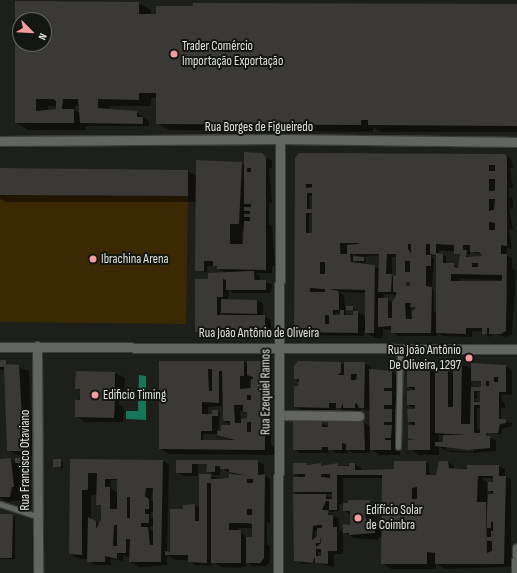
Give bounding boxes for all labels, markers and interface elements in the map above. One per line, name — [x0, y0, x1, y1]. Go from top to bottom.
north arrow — [12, 12, 52, 52]
text: N — [35, 31, 50, 42]
place label: Trader Comércio Importação Exportação — [182, 39, 283, 70]
marker: Trader Comércio Importação Exportação — [169, 49, 179, 59]
street label: Rua Borges de Figueiredo — [205, 119, 313, 135]
place label: Ibrachina Arena — [101, 251, 168, 267]
marker: Ibrachina Arena — [88, 254, 98, 264]
street label: Rua João Antônio de Oliveira — [199, 325, 319, 341]
place label: Rua João Antônio De Oliveira, 1297 — [388, 343, 461, 374]
street label: Rua Ezequiel Ramos — [258, 349, 274, 435]
marker: Rua João Antônio De Oliveira, 1297 — [464, 353, 474, 363]
place label: Edificio Timing — [103, 387, 166, 403]
marker: Edificio Timing — [90, 390, 100, 400]
street label: Rua Francisco Otaviano — [17, 409, 33, 511]
place label: Edifício Solar de Coimbra — [366, 503, 422, 534]
marker: Edifício Solar de Coimbra — [353, 513, 363, 523]

